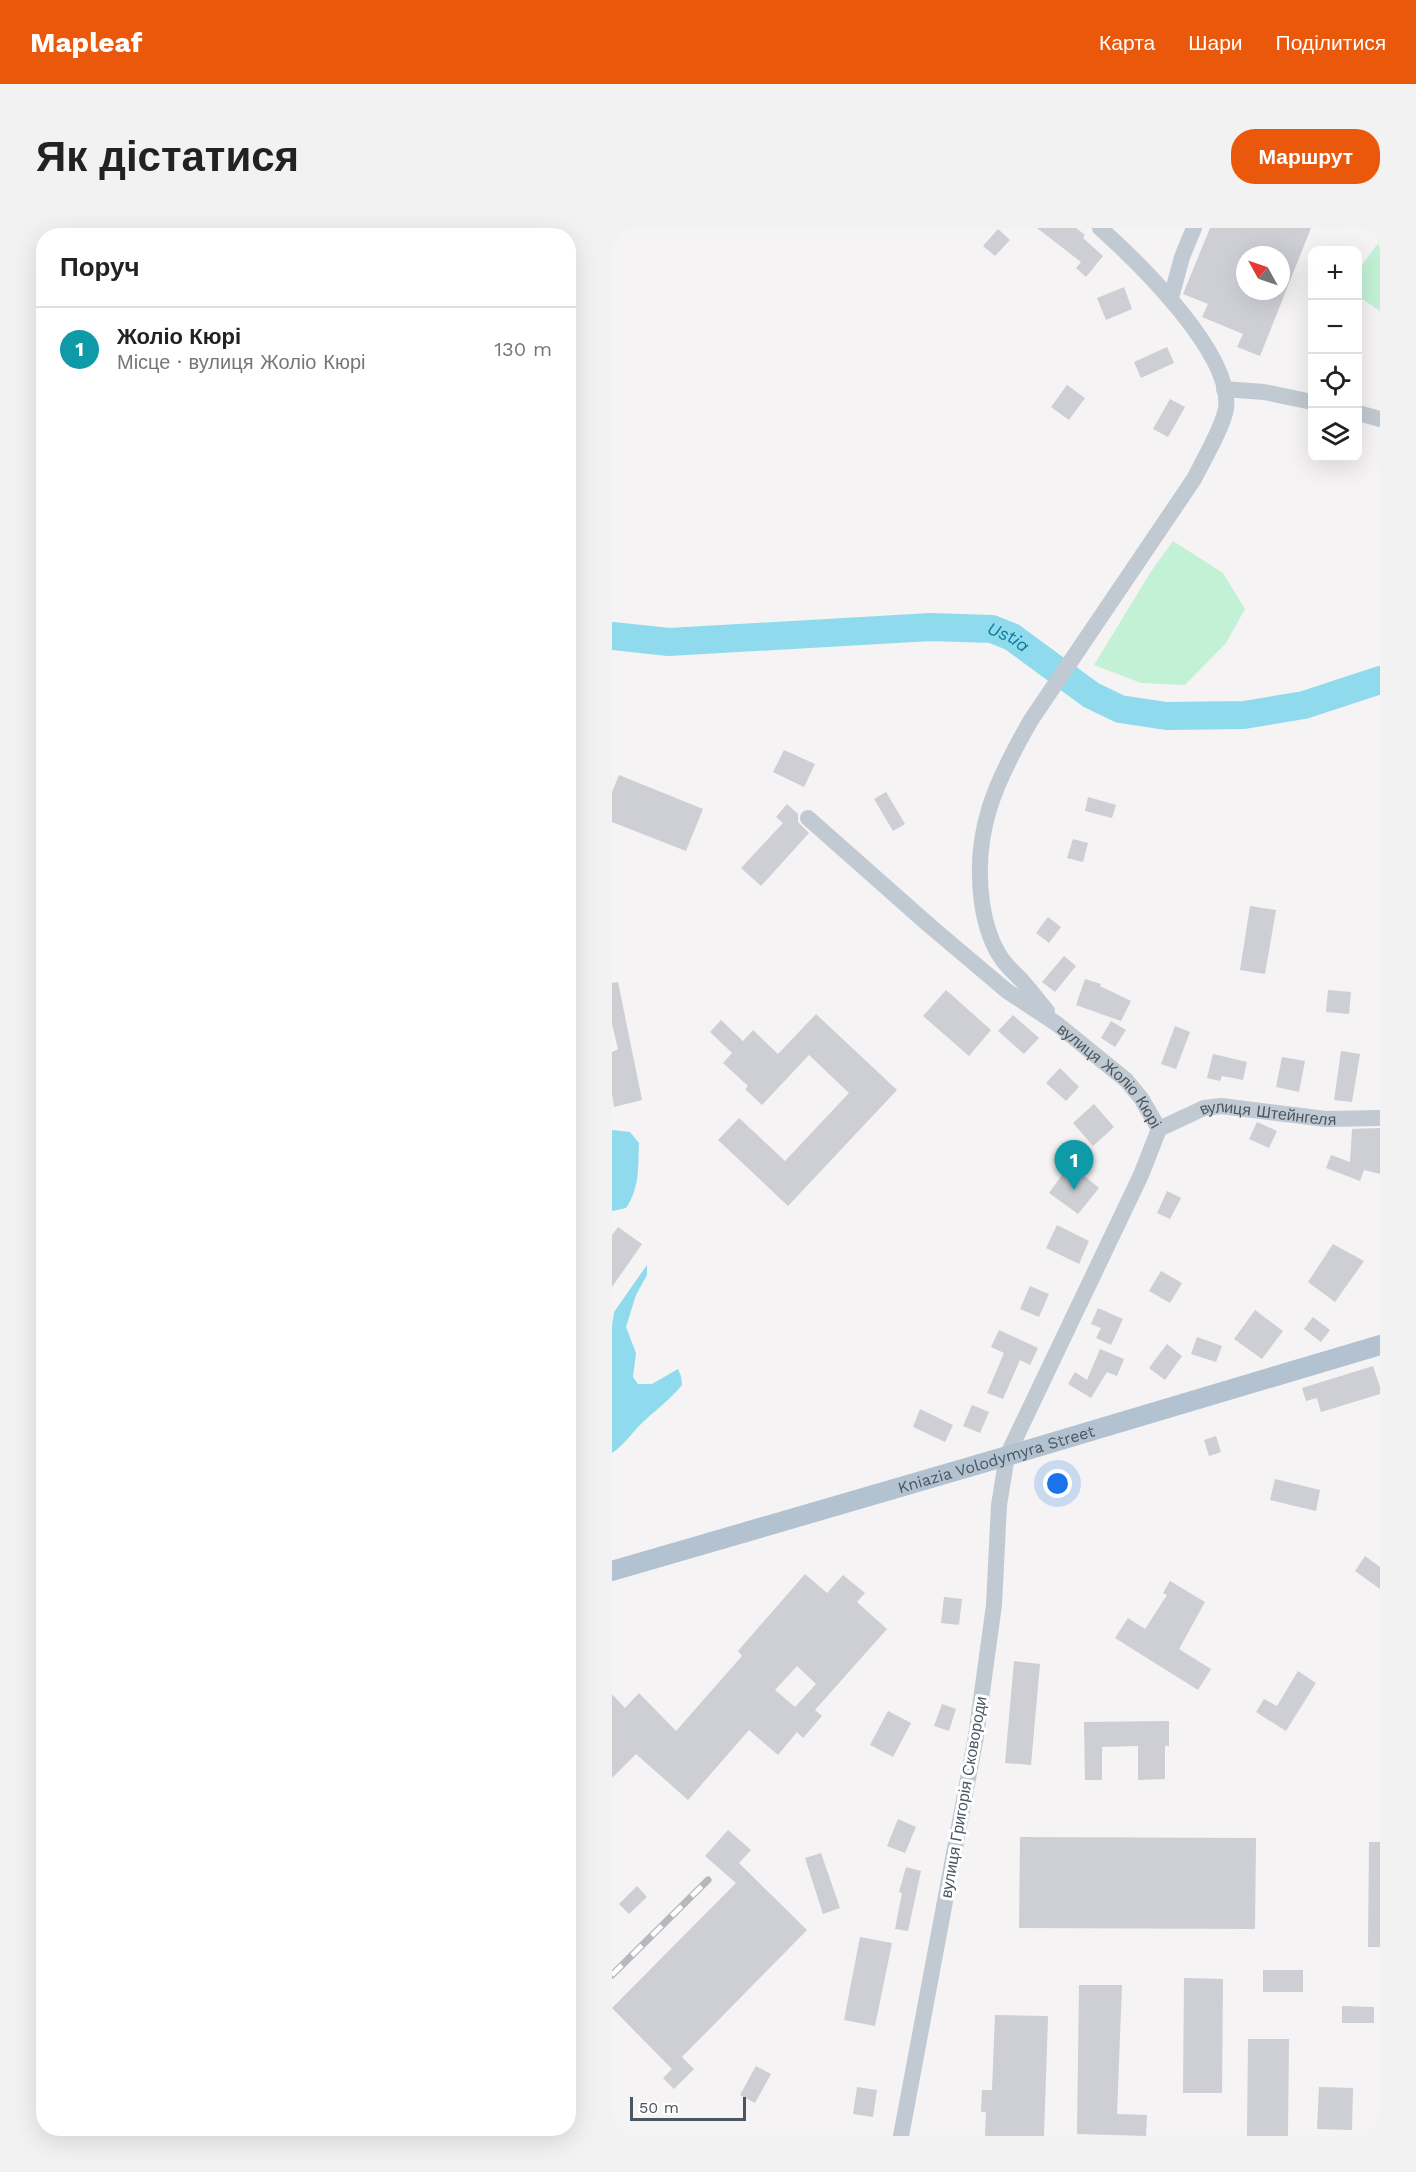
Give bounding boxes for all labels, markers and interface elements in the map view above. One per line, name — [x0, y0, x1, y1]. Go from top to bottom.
text: Mapleaf — [30, 26, 142, 59]
text: Карта — [1099, 30, 1155, 55]
text: Шари — [1188, 30, 1243, 55]
text: Поділитися — [1276, 30, 1386, 55]
button: Маршрут — [1231, 129, 1380, 184]
text: Як дістатися — [36, 132, 299, 181]
north arrow — [1236, 246, 1290, 300]
map controls — [1308, 246, 1362, 462]
button: + — [1308, 246, 1362, 300]
text: Поруч — [60, 252, 140, 282]
button: − — [1308, 300, 1362, 354]
text: Жоліо Кюрі — [117, 324, 241, 349]
text: 1 — [75, 337, 84, 361]
text: 130 m — [494, 337, 552, 361]
text: Місце · вулиця Жоліо Кюрі — [117, 350, 366, 374]
button: locate — [1308, 354, 1362, 408]
button: layers — [1308, 408, 1362, 462]
water label: Ustia — [985, 617, 1034, 656]
street label: вулиця Жоліо Кюрі — [1053, 1019, 1165, 1131]
street label: вулиця Штейнгеля — [1196, 1097, 1337, 1129]
pin: 1 — [1054, 1140, 1094, 1190]
street label: Kniazia Volodymyra Street — [895, 1421, 1097, 1497]
your location — [1043, 1469, 1072, 1498]
street label: вулиця Григорія Сковороди — [936, 1695, 991, 1899]
scale bar — [630, 2094, 746, 2122]
text: 50 m — [639, 2098, 679, 2117]

